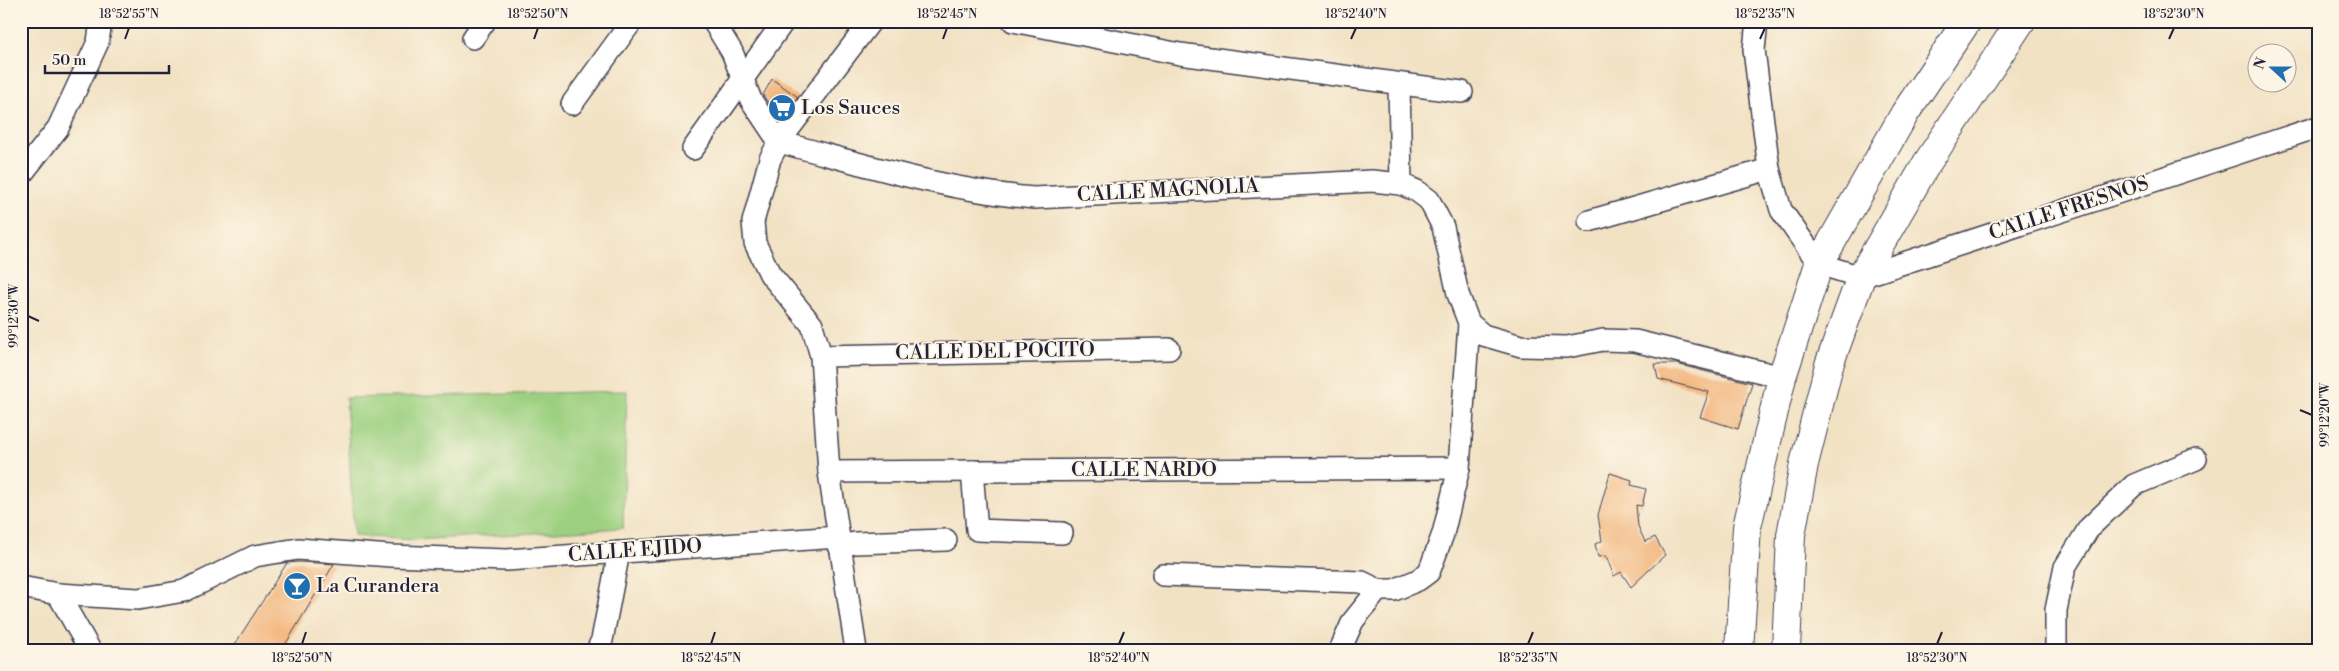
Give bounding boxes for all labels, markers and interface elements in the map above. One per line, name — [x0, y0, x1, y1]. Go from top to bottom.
text: 18°52'55"N — [99, 7, 159, 22]
text: 18°52'50"N — [507, 7, 569, 22]
text: 18°52'45"N — [917, 7, 977, 22]
text: 18°52'40"N — [1325, 7, 1387, 22]
text: 18°52'35"N — [1735, 7, 1795, 22]
text: 18°52'30"N — [2143, 7, 2205, 22]
scale bar — [45, 42, 169, 74]
north arrow — [2246, 42, 2296, 92]
text: 50 m — [52, 51, 86, 70]
text: N — [2250, 55, 2271, 72]
supermarket icon: Los Sauces — [767, 93, 797, 123]
place label: Los Sauces — [801, 96, 900, 121]
street label: CALLE FRESNOS — [1986, 171, 2152, 247]
street label: CALLE MAGNOLIA — [1076, 174, 1261, 208]
text: 99°12'30"W — [7, 283, 22, 348]
street label: CALLE DEL POCITO — [895, 338, 1095, 366]
text: 99°12'20"W — [2318, 382, 2333, 447]
street label: CALLE NARDO — [1071, 458, 1217, 483]
street label: CALLE EJIDO — [567, 534, 703, 568]
bar icon: La Curandera — [282, 571, 312, 601]
place label: La Curandera — [316, 574, 440, 599]
text: 18°52'50"N — [271, 651, 333, 666]
text: 18°52'45"N — [681, 651, 741, 666]
text: 18°52'40"N — [1088, 651, 1150, 666]
text: 18°52'35"N — [1498, 651, 1558, 666]
text: 18°52'30"N — [1906, 651, 1968, 666]

